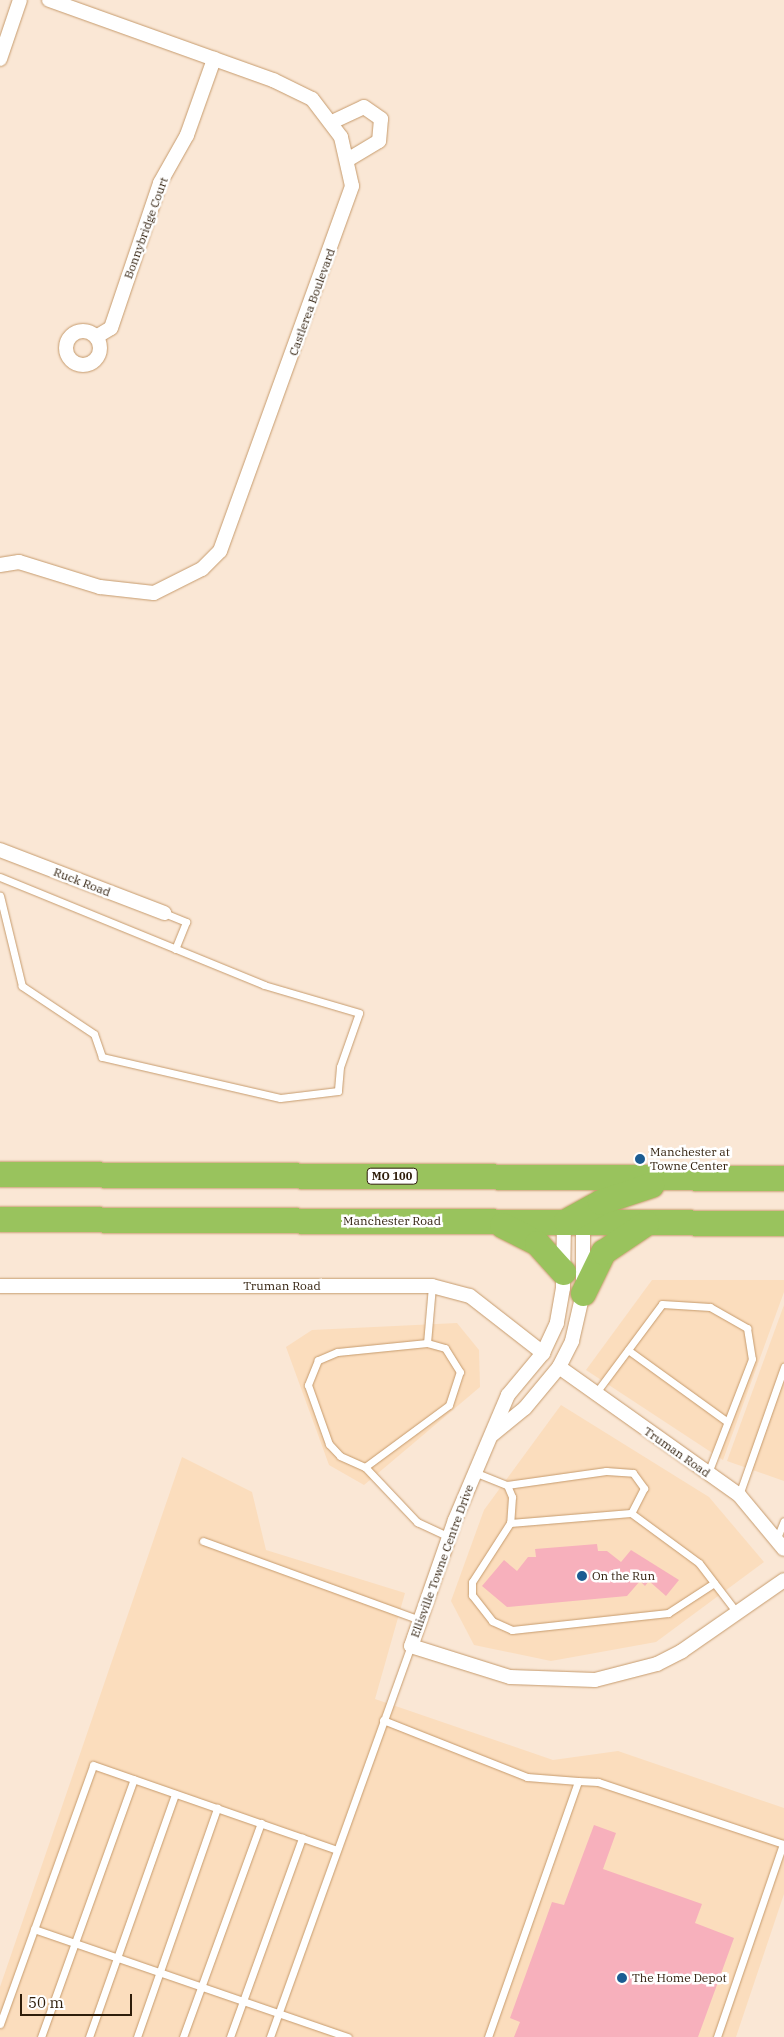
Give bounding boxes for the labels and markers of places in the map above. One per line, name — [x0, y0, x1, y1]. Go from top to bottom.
place label: Manchester at Towne Center — [650, 1145, 730, 1173]
marker: Manchester at Towne Center — [634, 1153, 646, 1165]
place label: On the Run — [592, 1569, 655, 1583]
marker: On the Run — [576, 1570, 588, 1582]
place label: The Home Depot — [632, 1971, 727, 1985]
marker: The Home Depot — [616, 1972, 628, 1984]

